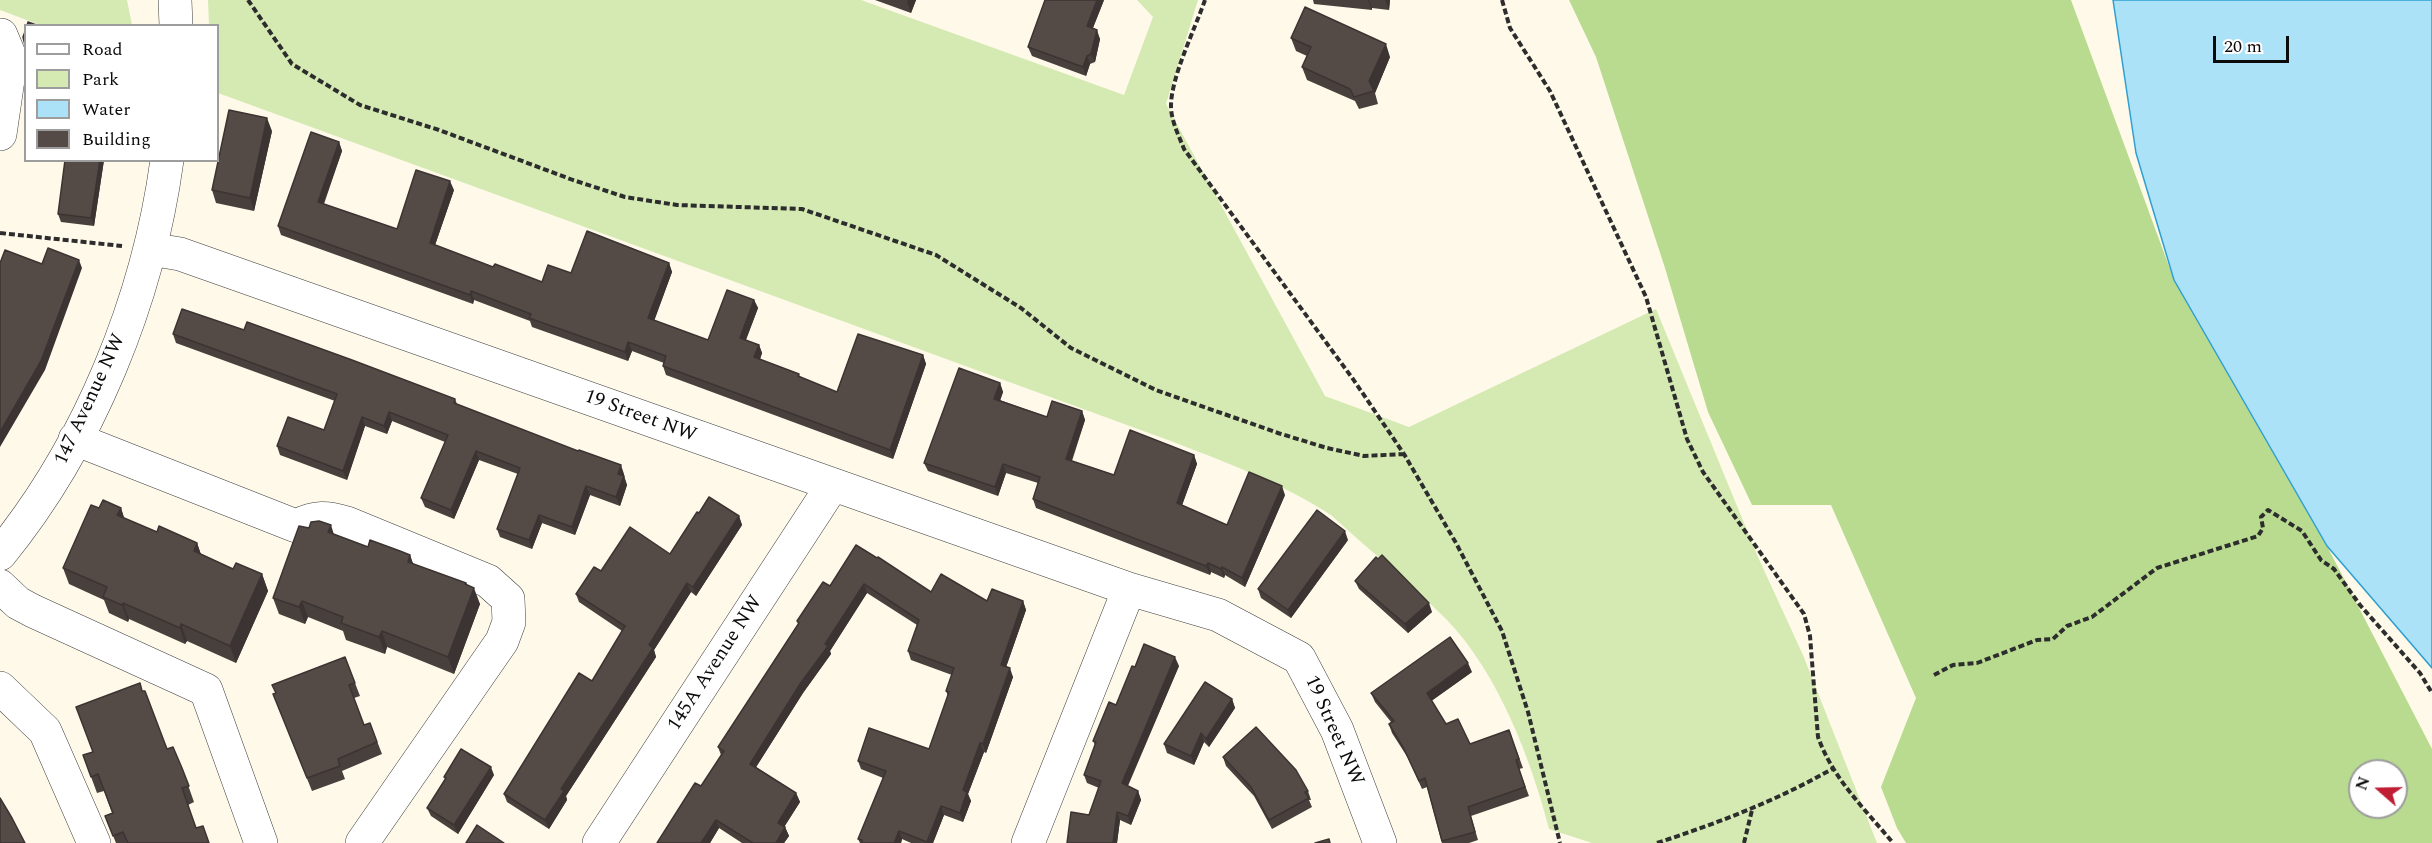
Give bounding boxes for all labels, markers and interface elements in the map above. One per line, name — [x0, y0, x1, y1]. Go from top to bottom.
legend — [24, 24, 219, 162]
scale bar — [2216, 24, 2292, 62]
text: 20 m — [2224, 33, 2262, 60]
text: Road — [82, 36, 123, 63]
text: Park — [82, 66, 119, 93]
text: Water — [82, 96, 130, 123]
text: Building — [82, 126, 151, 153]
street label: 147 Avenue NW — [50, 331, 132, 469]
street label: 19 Street NW — [581, 386, 699, 448]
street label: 145A Avenue NW — [663, 592, 769, 736]
street label: 19 Street NW — [1298, 672, 1368, 790]
north arrow — [2348, 759, 2408, 819]
text: N — [2349, 773, 2376, 794]

